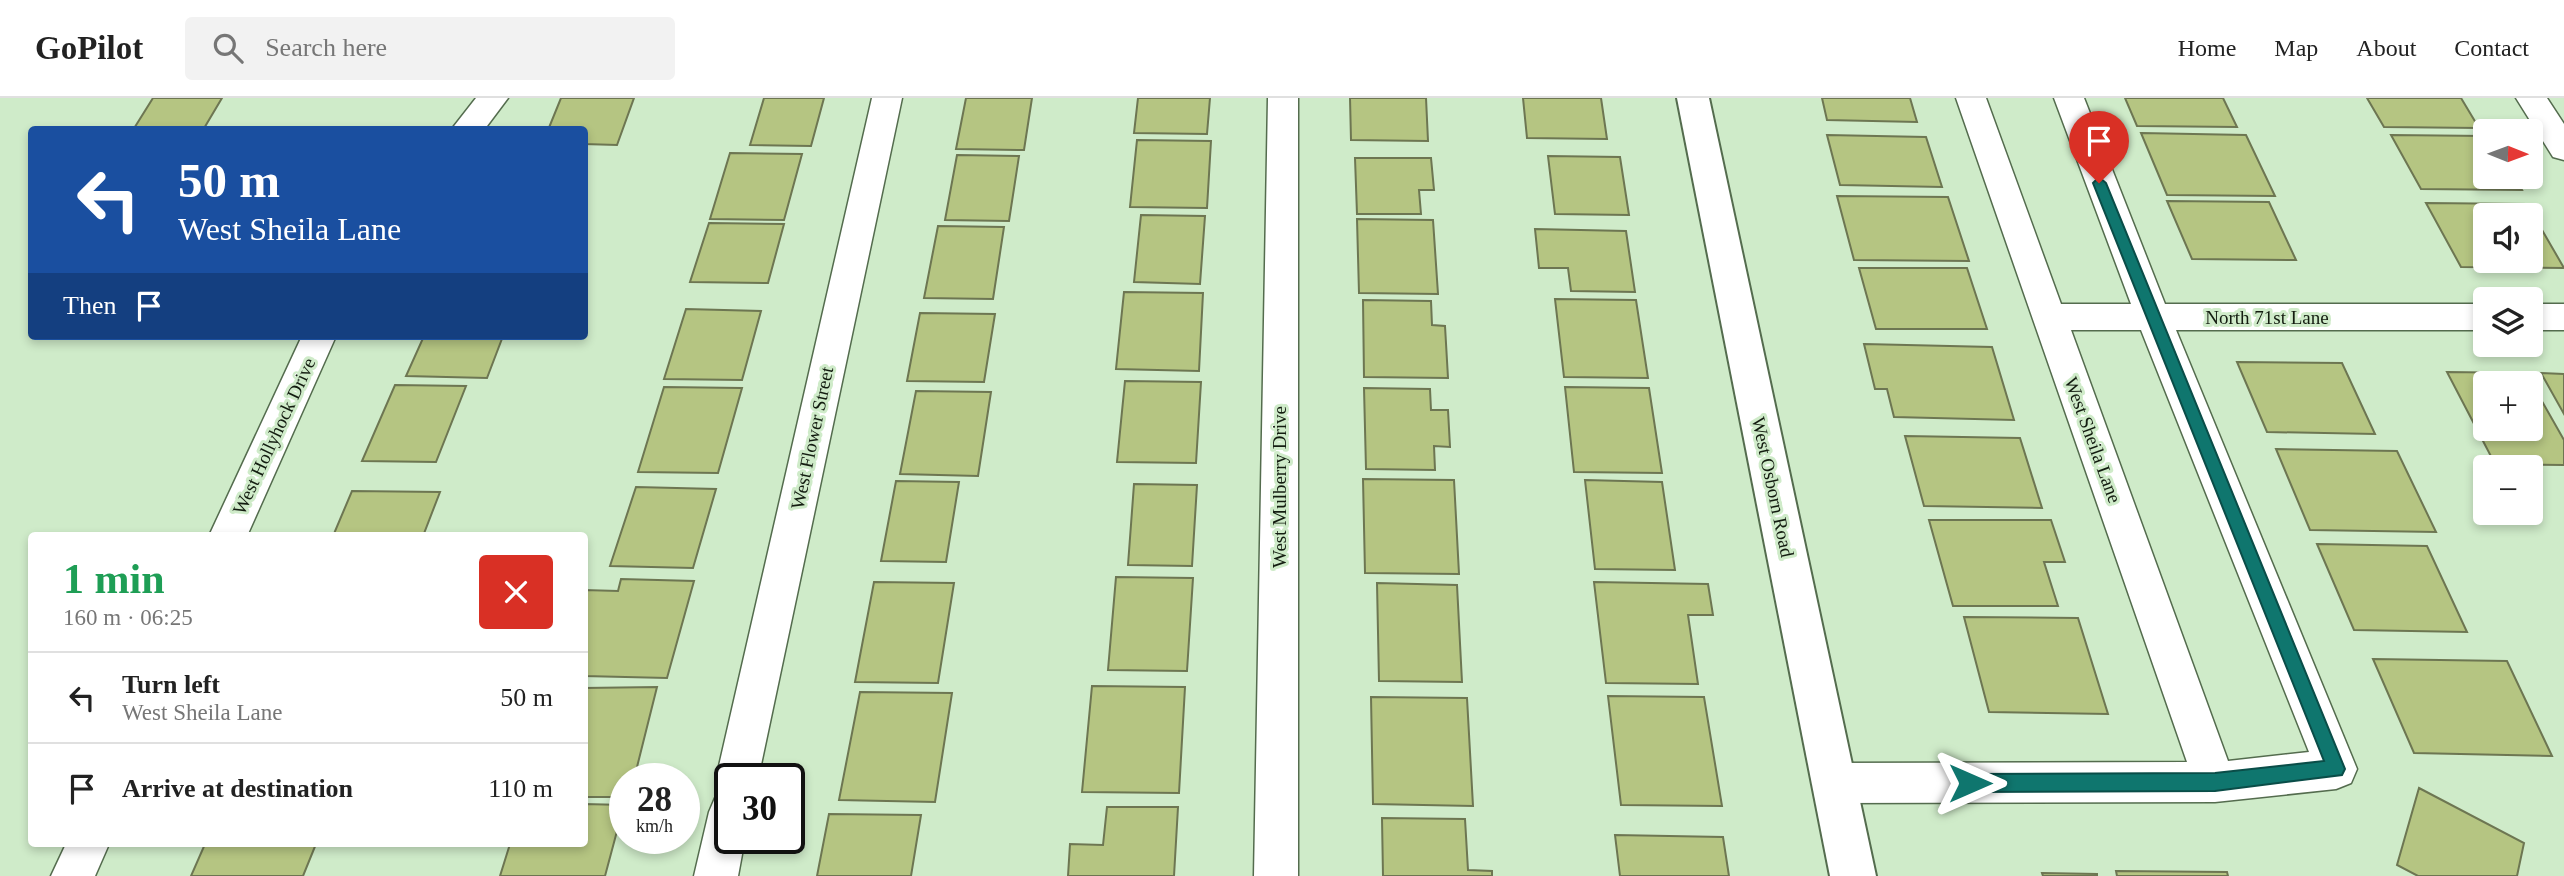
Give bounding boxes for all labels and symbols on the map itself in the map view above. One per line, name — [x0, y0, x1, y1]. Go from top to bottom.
pin — [2069, 111, 2129, 183]
north arrow — [2473, 119, 2543, 189]
street label: North 71st Lane — [2205, 307, 2329, 328]
street label: West Hollyhock Drive — [228, 354, 320, 518]
street label: West Flower Street — [787, 364, 838, 511]
street label: West Sheila Lane — [2060, 374, 2126, 506]
street label: West Mulberry Drive — [1269, 406, 1290, 568]
street label: West Osborn Road — [1748, 415, 1798, 560]
position arrow — [1933, 746, 2007, 820]
speed limit sign: 30 — [714, 763, 805, 854]

